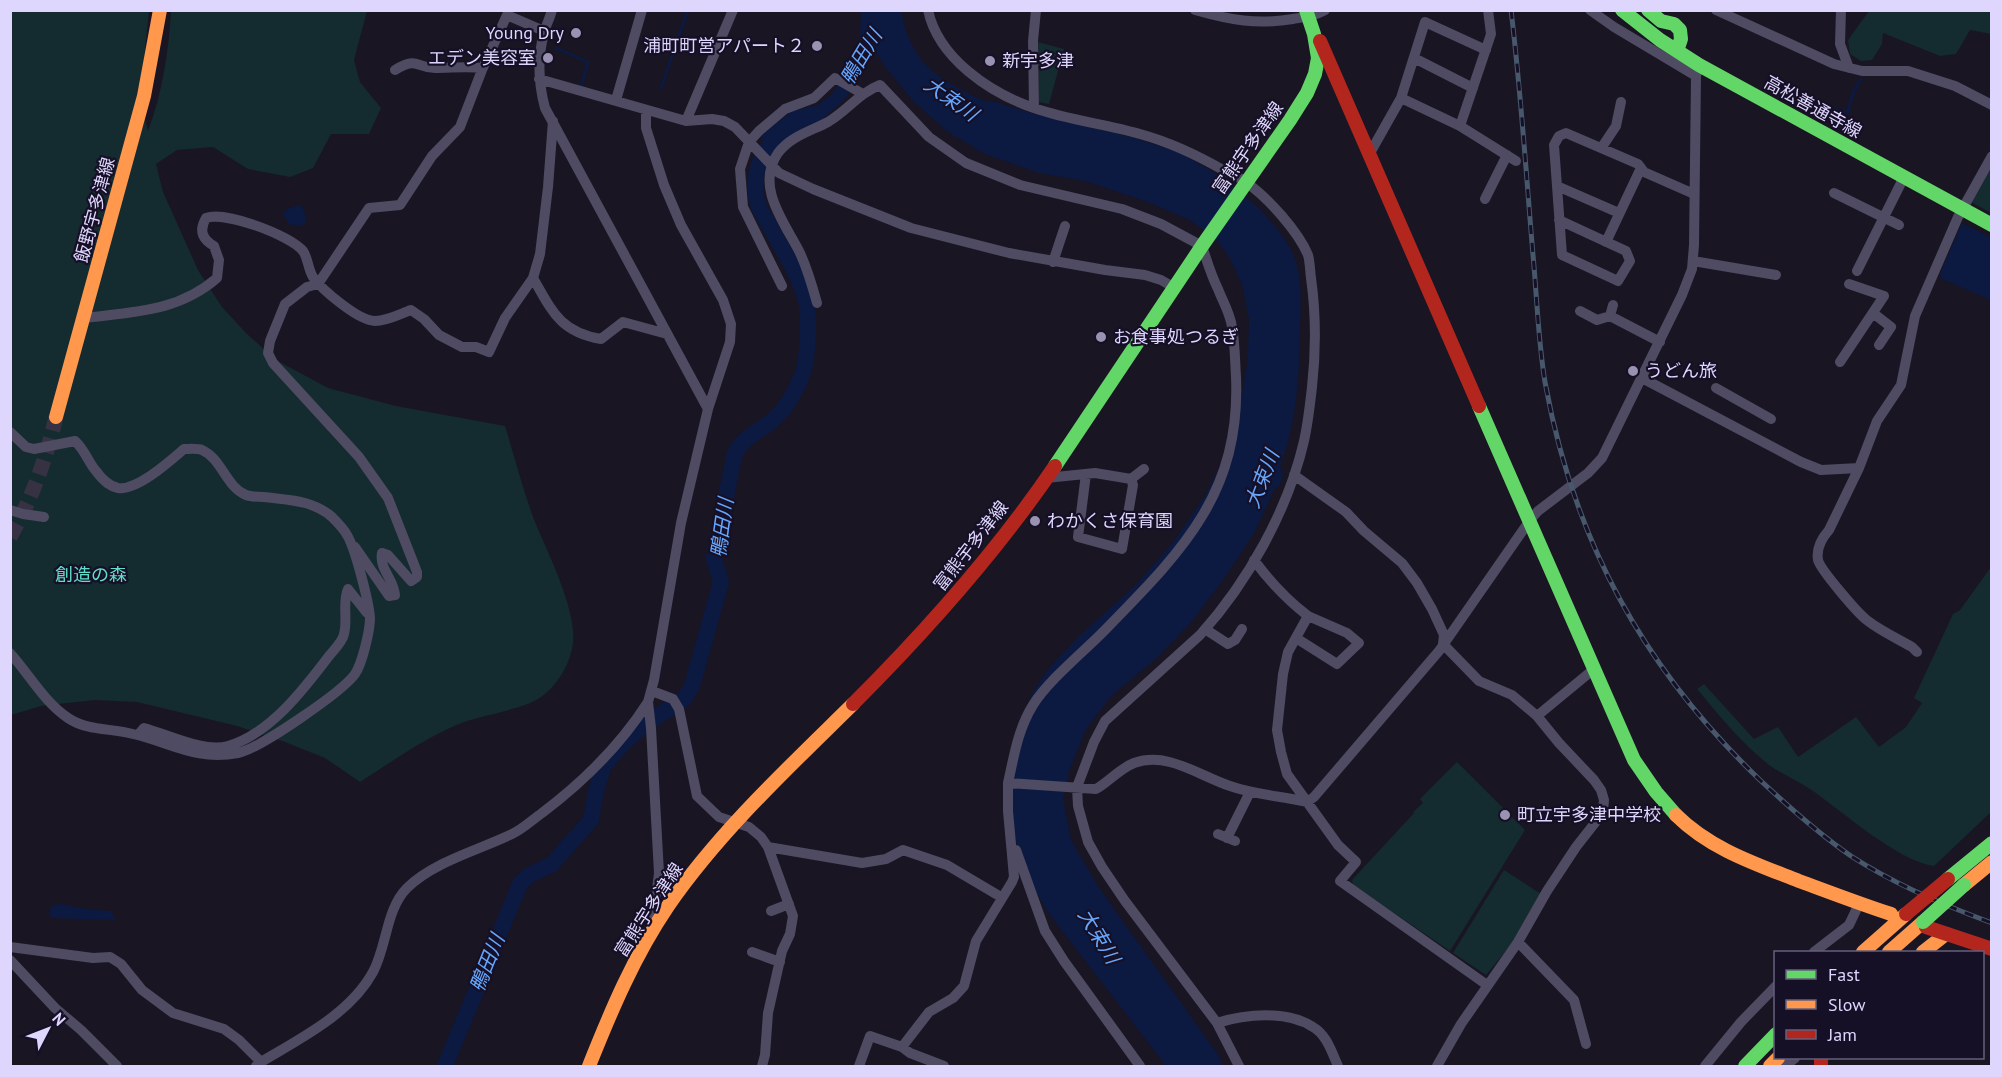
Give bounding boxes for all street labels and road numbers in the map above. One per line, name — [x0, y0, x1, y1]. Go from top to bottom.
street label: 高松善通寺線 — [1760, 70, 1866, 143]
street label: 富熊宇多津線 — [1207, 97, 1288, 199]
street label: 飯野宇多津線 — [69, 155, 120, 265]
street label: 富熊宇多津線 — [928, 496, 1013, 595]
street label: 富熊宇多津線 — [610, 858, 688, 961]

